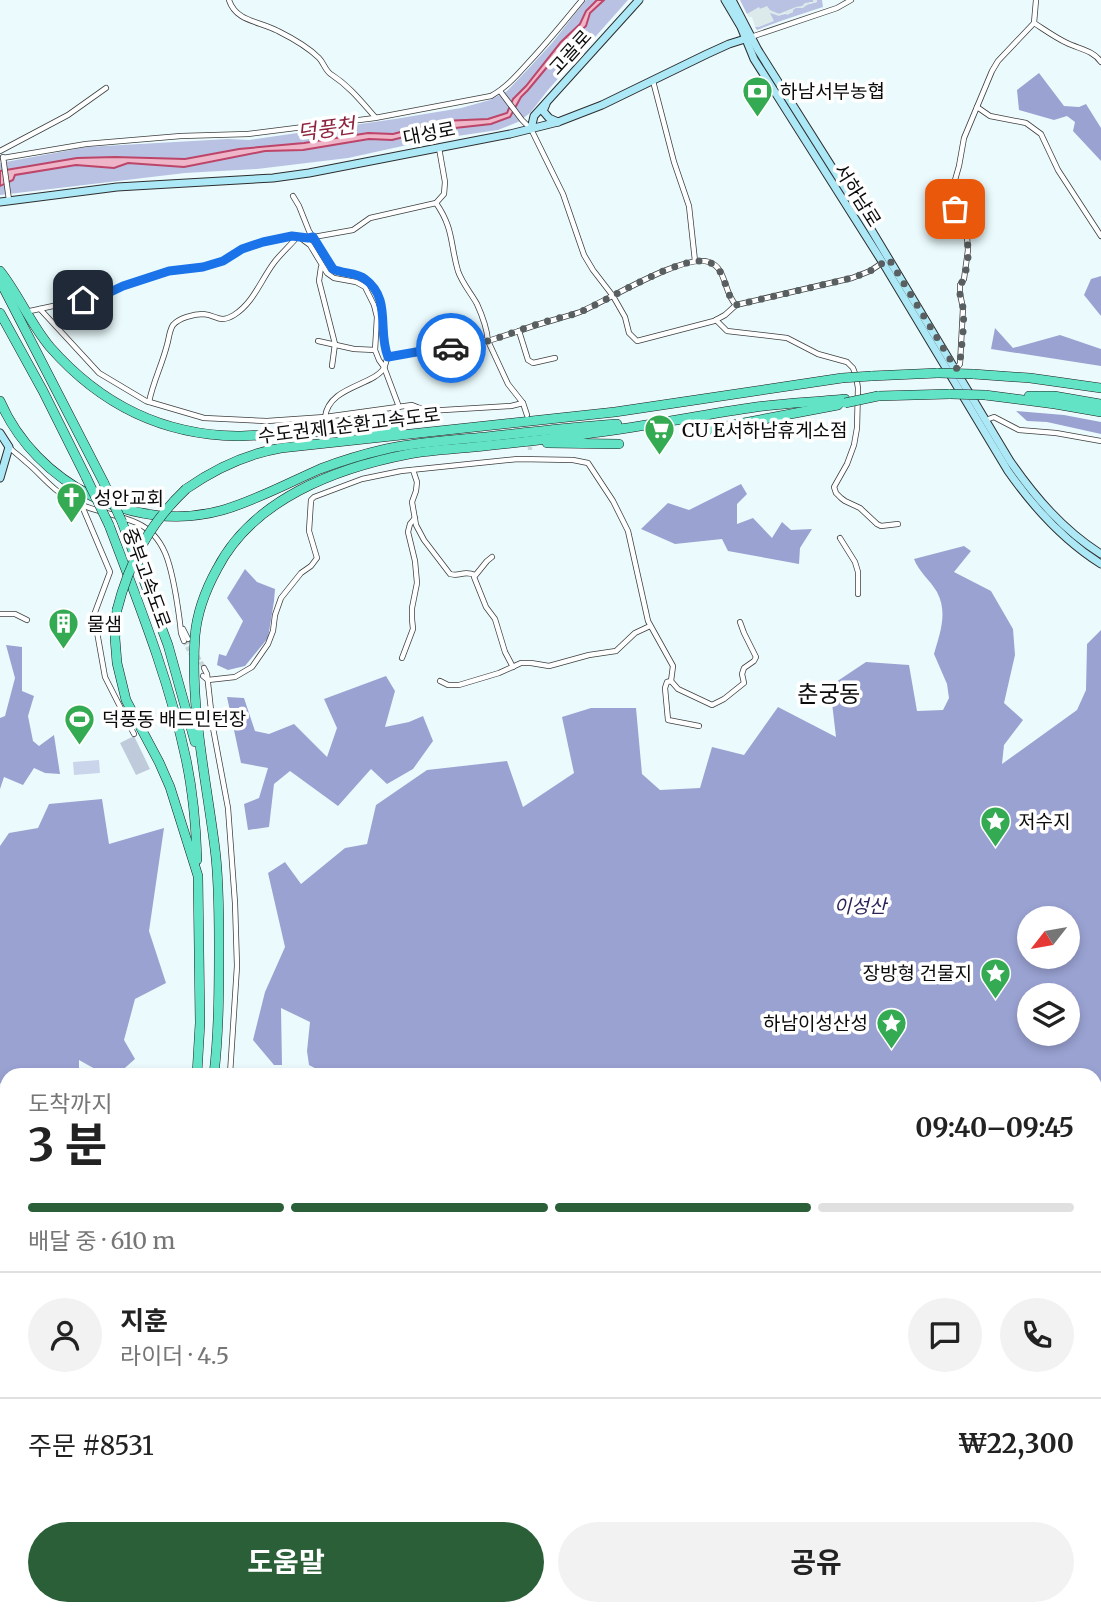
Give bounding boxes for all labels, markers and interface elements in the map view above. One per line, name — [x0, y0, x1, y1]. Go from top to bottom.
street label: 고골로 — [544, 24, 596, 80]
bank icon: 하남서부농협 — [740, 74, 774, 118]
place label: 하남서부농협 — [780, 79, 885, 103]
water label: 덕풍천 — [295, 111, 359, 146]
street label: 대성로 — [401, 116, 457, 150]
street label: 서하남로 — [829, 159, 887, 231]
pin — [925, 179, 985, 239]
icon: bag — [936, 190, 974, 228]
pin — [53, 270, 113, 330]
icon: home — [64, 281, 102, 319]
courier — [416, 313, 486, 383]
icon: car — [432, 329, 470, 367]
street label: 수도권제1순환고속도로 — [257, 402, 441, 448]
supermarket icon: CU E서하남휴게소점 — [642, 413, 676, 457]
place label: CU E서하남휴게소점 — [682, 418, 847, 442]
church icon: 성안교회 — [54, 481, 88, 525]
place label: 성안교회 — [94, 486, 164, 510]
street label: 중부고속도로 — [118, 525, 176, 631]
building icon: 물샘 — [47, 607, 81, 651]
place label: 물샘 — [87, 612, 122, 636]
district label: 춘궁동 — [797, 679, 861, 708]
sports icon: 덕풍동 배드민턴장 — [62, 702, 96, 746]
place label: 덕풍동 배드민턴장 — [102, 707, 246, 731]
place icon: 저수지 — [978, 804, 1012, 848]
place label: 저수지 — [1018, 809, 1070, 833]
park label: 이성산 — [834, 894, 889, 918]
north arrow — [1017, 906, 1080, 970]
map controls — [1017, 906, 1080, 1046]
place icon: 장방형 건물지 — [978, 956, 1012, 1000]
place label: 장방형 건물지 — [863, 961, 972, 985]
button: layers — [1017, 983, 1080, 1046]
place icon: 하남이성산성 — [874, 1006, 908, 1050]
place label: 하남이성산성 — [763, 1011, 868, 1035]
text: 도착까지 — [28, 1089, 113, 1118]
text: 09:40–09:45 — [915, 1111, 1074, 1144]
text: 3 분 — [28, 1116, 108, 1174]
text: 배달 중 · 610 m — [28, 1226, 175, 1255]
button: person — [28, 1298, 102, 1372]
button: chat — [908, 1298, 982, 1372]
button: phone — [1000, 1298, 1074, 1372]
text: 지훈 — [120, 1304, 168, 1337]
text: 라이더 · 4.5 — [120, 1341, 229, 1370]
text: ₩22,300 — [958, 1427, 1074, 1460]
text: 주문 #8531 — [28, 1429, 154, 1462]
button: 도움말 — [28, 1522, 544, 1602]
button: 공유 — [558, 1522, 1074, 1602]

